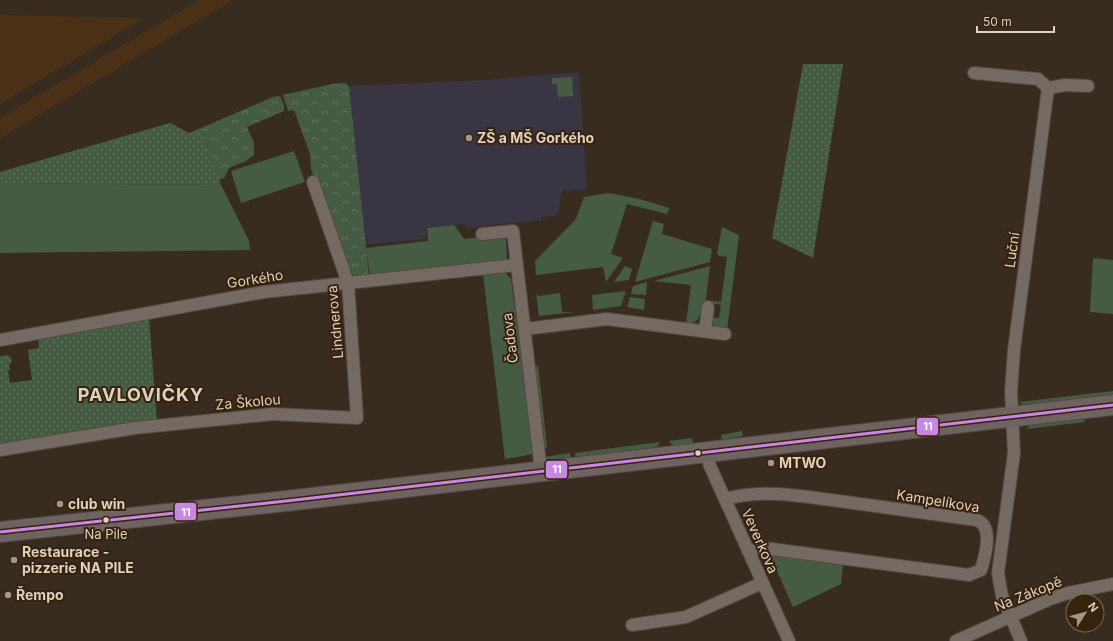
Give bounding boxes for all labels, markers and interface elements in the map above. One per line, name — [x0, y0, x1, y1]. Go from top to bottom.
scale bar — [977, 8, 1054, 34]
text: 50 m — [983, 14, 1012, 29]
place label: ZŠ a MŠ Gorkého — [477, 129, 595, 146]
marker: ZŠ a MŠ Gorkého — [464, 133, 474, 143]
street label: Luční — [1001, 230, 1023, 269]
street label: Gorkého — [226, 266, 284, 291]
street label: Lindnerova — [323, 285, 346, 359]
street label: Čadova — [498, 312, 521, 364]
district label: PAVLOVIČKY — [78, 384, 204, 405]
street label: Za Školou — [215, 390, 281, 413]
line badge: 11 — [916, 417, 939, 436]
text: 11 — [923, 419, 933, 433]
unlabelled marker — [693, 448, 703, 458]
place label: MTWO — [779, 454, 827, 471]
marker: MTWO — [766, 458, 776, 468]
line badge: 11 — [545, 460, 568, 479]
text: 11 — [552, 462, 562, 476]
street label: Kampelíkova — [895, 486, 981, 515]
place label: club win — [68, 495, 125, 512]
marker: club win — [55, 499, 65, 509]
line badge: 11 — [174, 502, 197, 521]
text: 11 — [181, 505, 191, 519]
street label: Veverkova — [739, 506, 782, 576]
marker: Na Pile — [101, 515, 111, 525]
place label: Na Pile — [85, 526, 127, 542]
place label: Restaurace - pizzerie NA PILE — [22, 543, 134, 576]
marker: Restaurace - pizzerie NA PILE — [9, 555, 19, 565]
street label: Na Zákopě — [991, 572, 1064, 615]
place label: Řempo — [16, 585, 64, 603]
marker: Řempo — [3, 590, 13, 600]
north arrow — [1065, 593, 1105, 633]
text: N — [1085, 600, 1101, 615]

